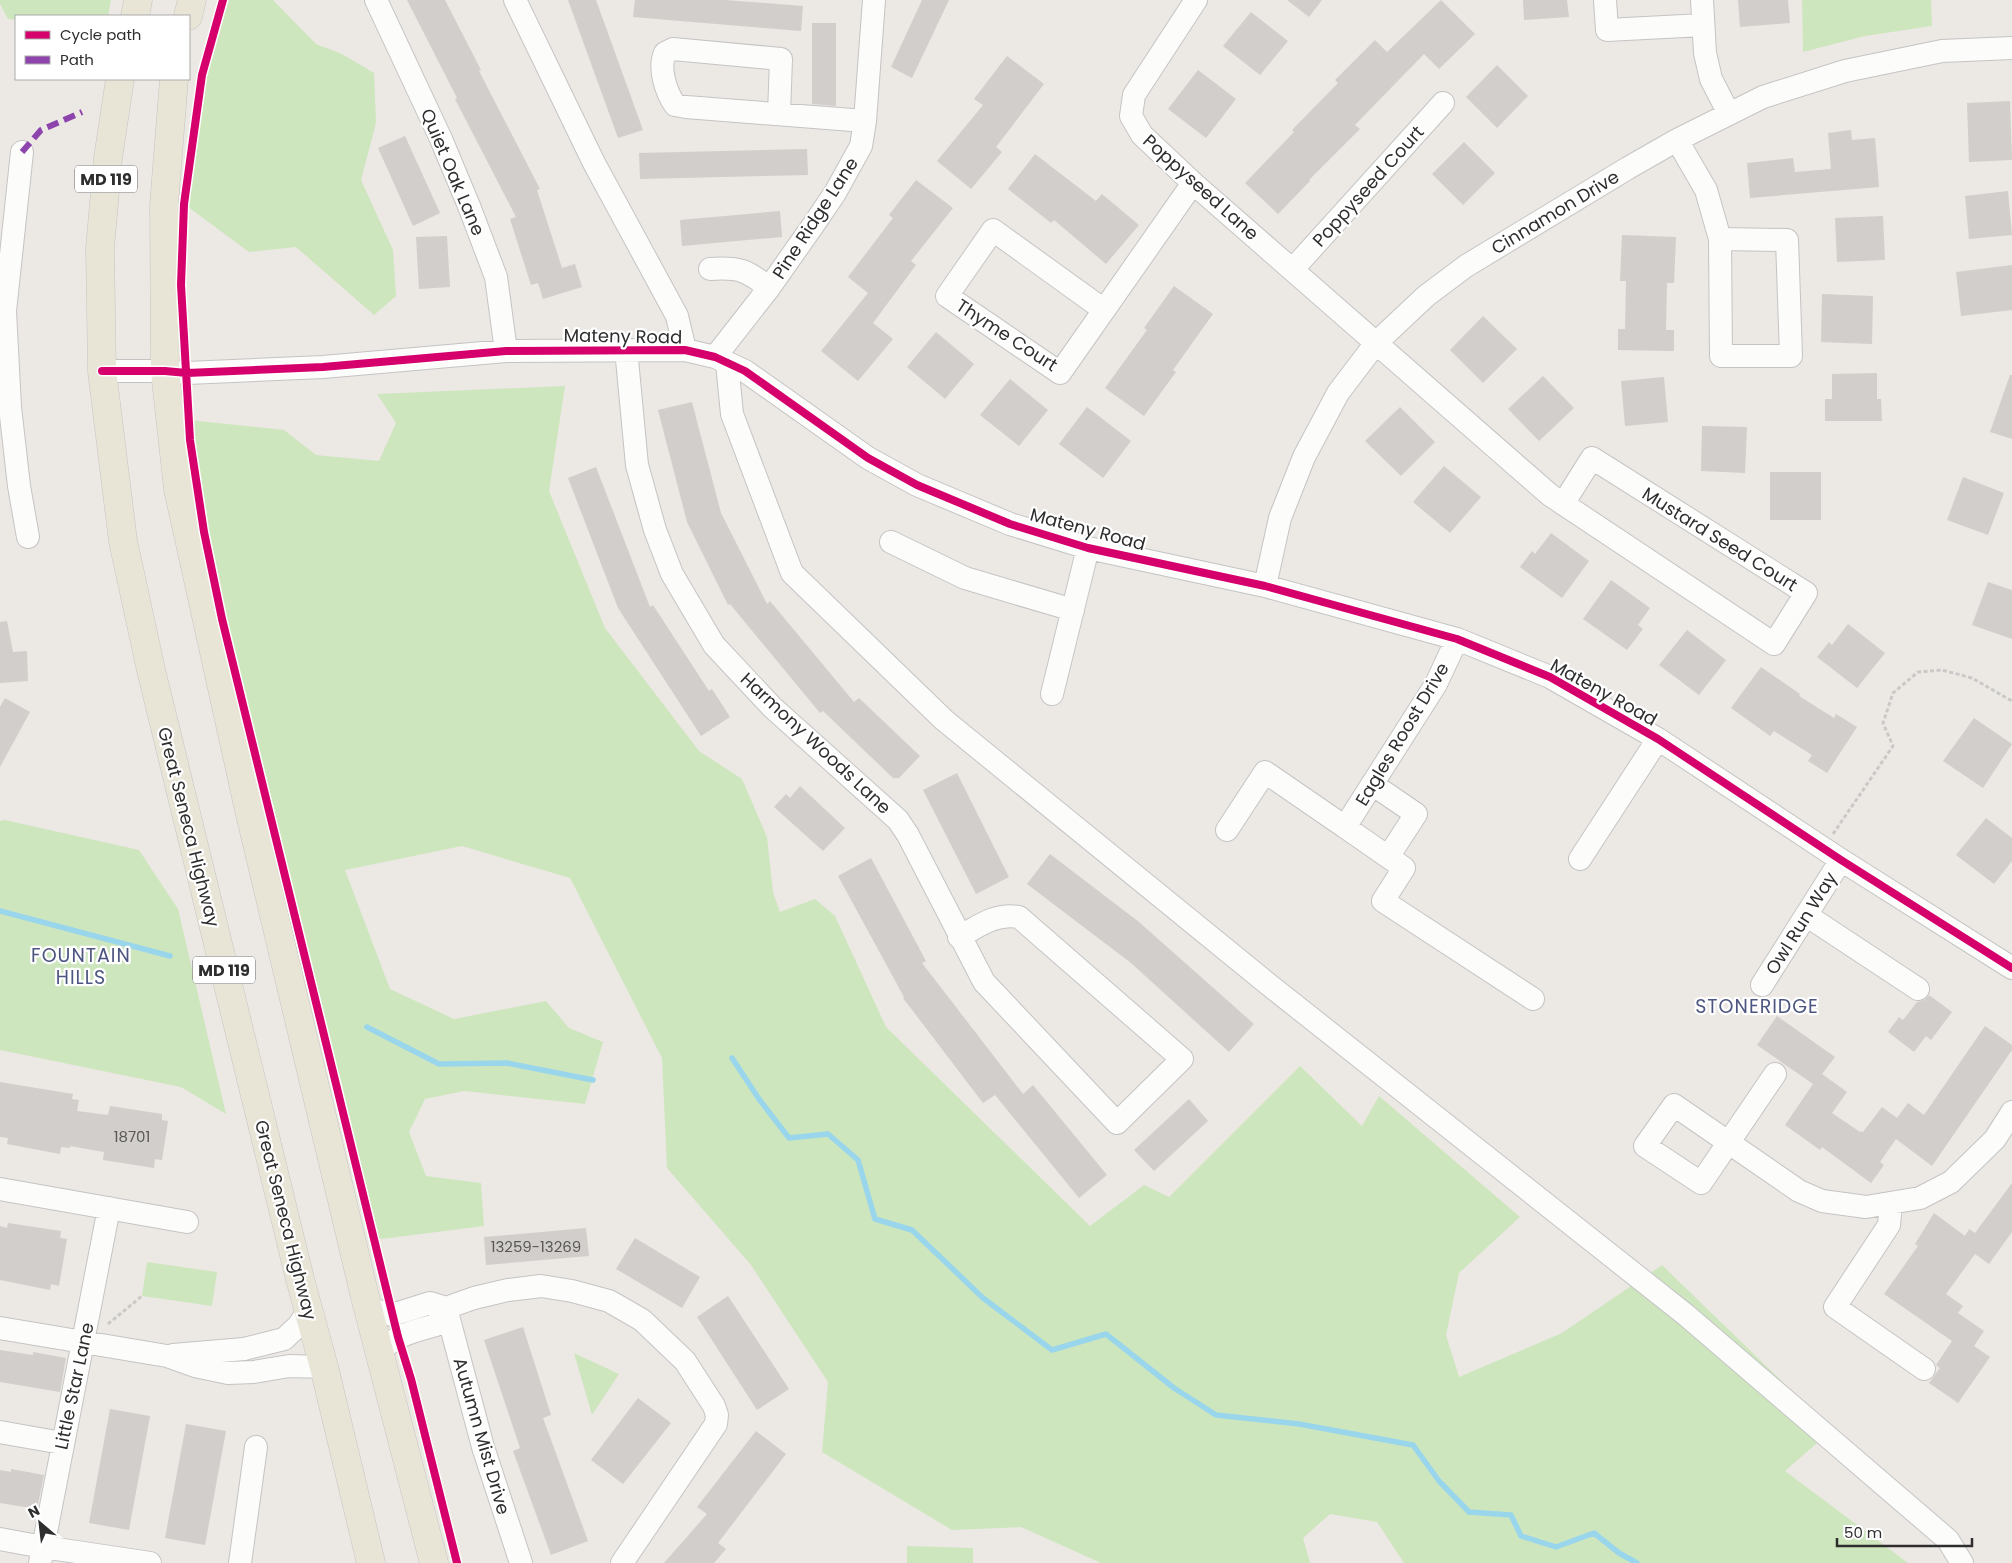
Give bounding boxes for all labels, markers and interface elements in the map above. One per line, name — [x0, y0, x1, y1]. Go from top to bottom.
legend — [15, 15, 190, 80]
text: Cycle path — [60, 24, 141, 45]
text: Path — [60, 49, 94, 70]
street label: Quiet Oak Lane — [415, 105, 491, 239]
street label: Poppyseed Court — [1307, 120, 1429, 252]
street label: Poppyseed Lane — [1138, 128, 1264, 246]
street label: Pine Ridge Lane — [766, 152, 864, 284]
street label: Cinnamon Drive — [1486, 164, 1624, 260]
road number: MD 119 — [75, 165, 137, 192]
street label: Thyme Court — [952, 293, 1062, 377]
street label: Mateny Road — [563, 322, 683, 350]
street label: Mustard Seed Court — [1638, 481, 1802, 597]
street label: Mateny Road — [1027, 502, 1149, 556]
street label: Mateny Road — [1546, 652, 1662, 732]
street label: Eagles Roost Drive — [1349, 658, 1455, 810]
street label: Harmony Woods Lane — [735, 667, 897, 819]
street label: Great Seneca Highway — [152, 724, 226, 930]
street label: Owl Run Way — [1759, 867, 1843, 979]
district label: FOUNTAIN HILLS — [31, 942, 131, 991]
road number: MD 119 — [193, 956, 255, 984]
district label: STONERIDGE — [1695, 993, 1819, 1020]
street label: Great Seneca Highway — [249, 1117, 323, 1323]
house number: 18701 — [114, 1126, 150, 1147]
house number: 13259-13269 — [491, 1236, 581, 1257]
street label: Little Star Lane — [48, 1320, 100, 1452]
street label: Autumn Mist Drive — [448, 1354, 516, 1518]
north arrow — [15, 1498, 65, 1548]
text: N — [25, 1500, 43, 1523]
scale bar — [1837, 1516, 1972, 1548]
text: 50 m — [1844, 1522, 1882, 1543]

